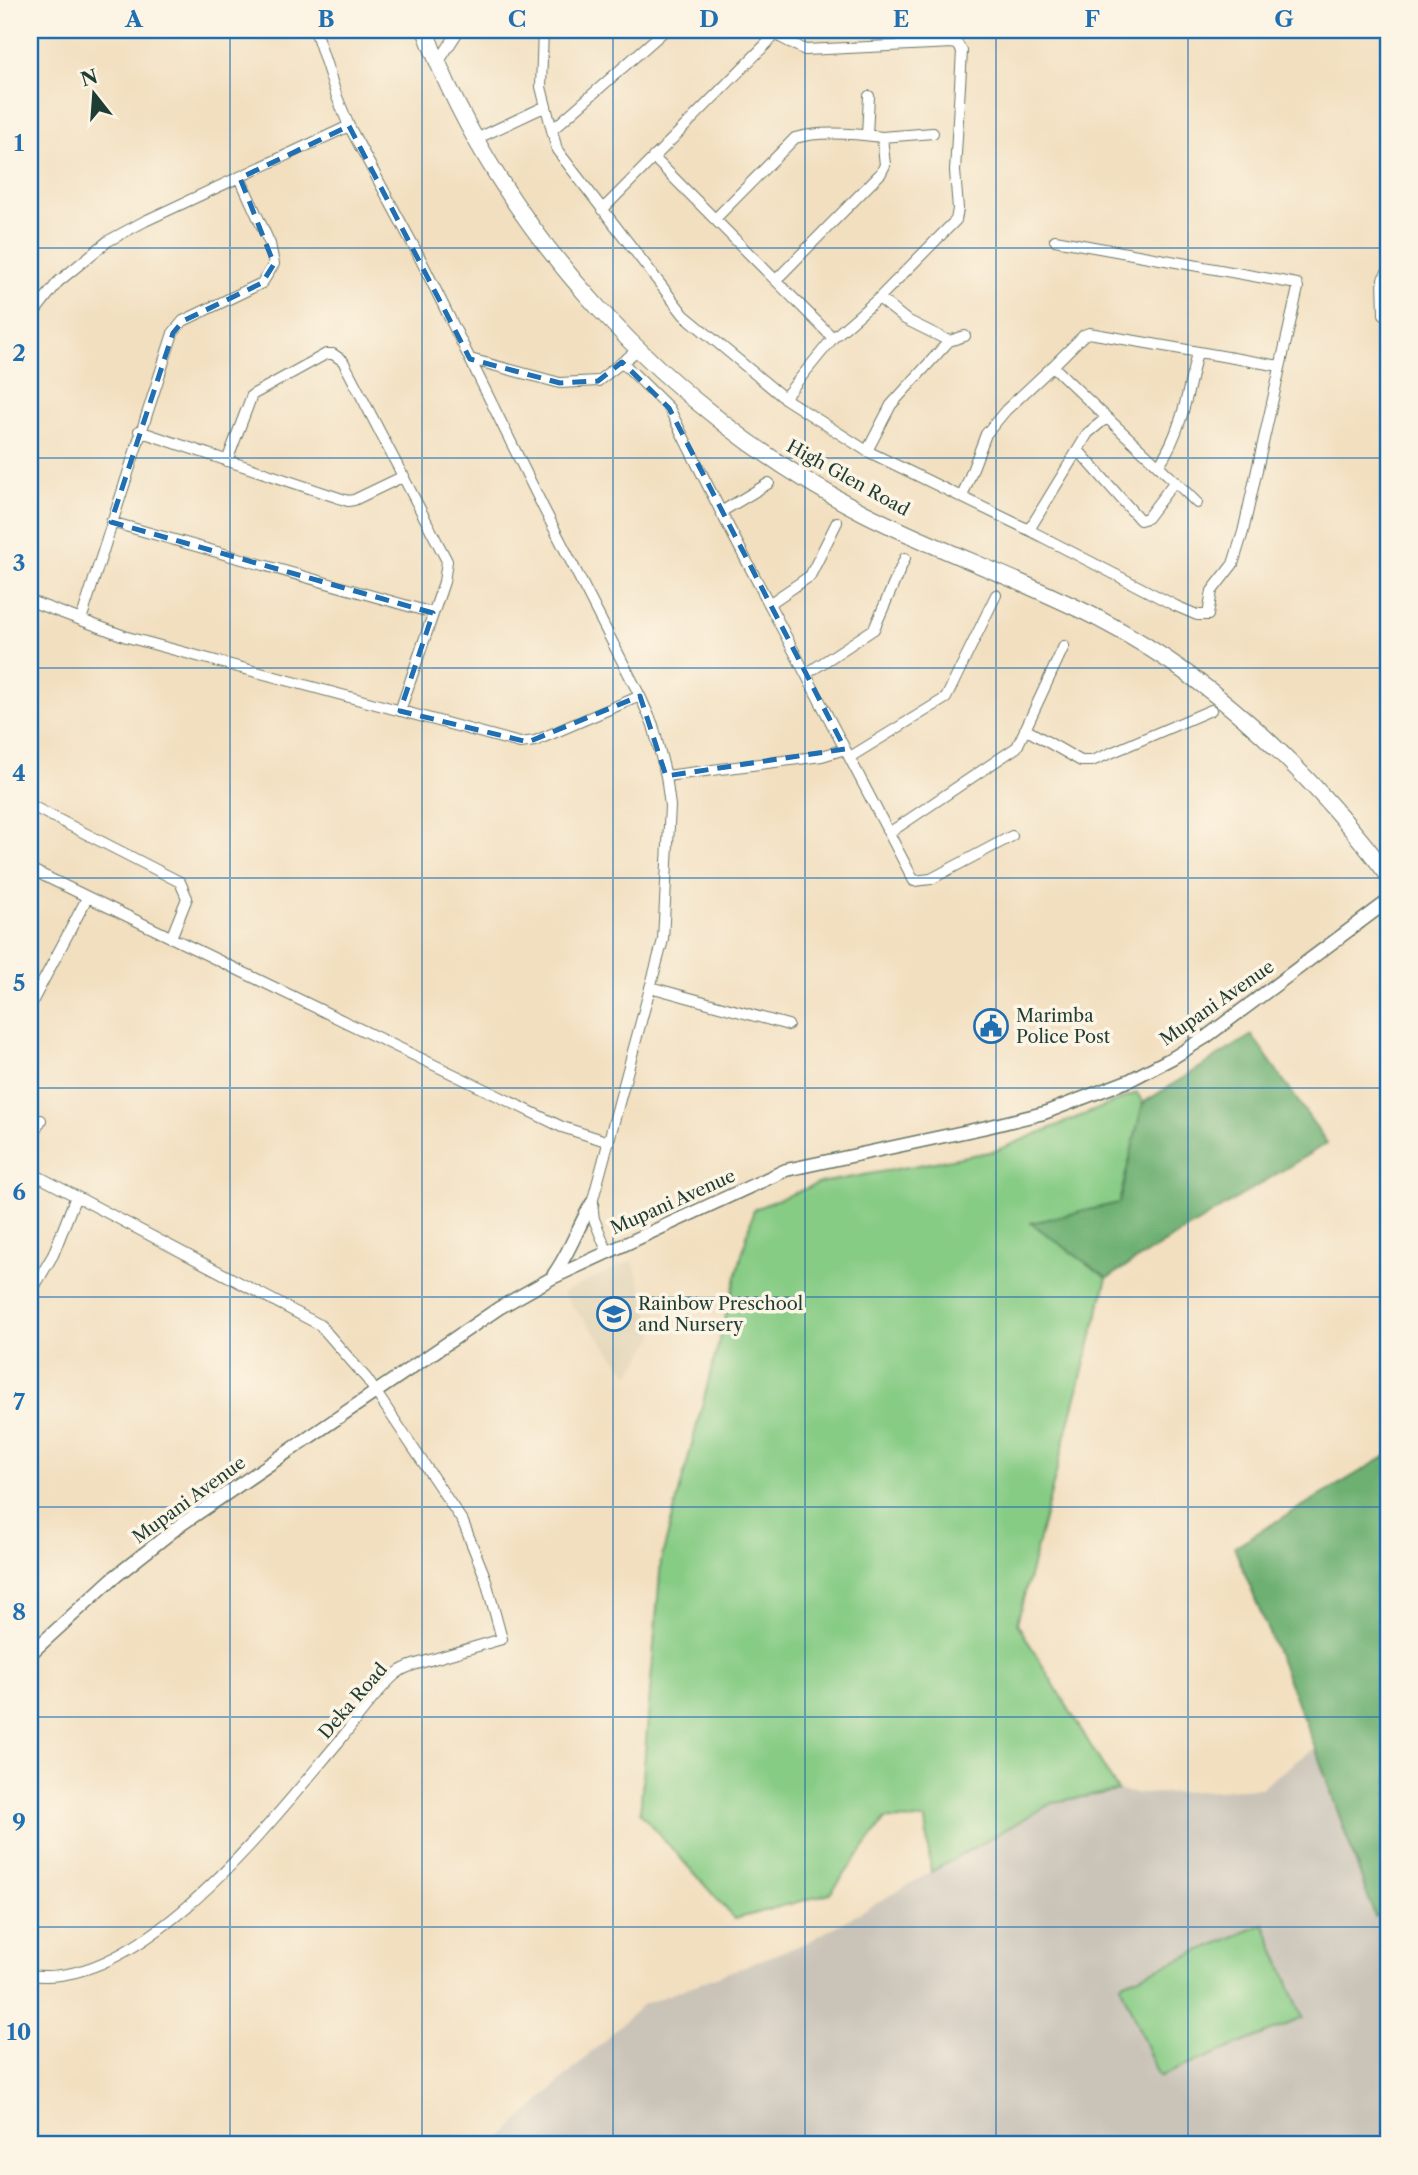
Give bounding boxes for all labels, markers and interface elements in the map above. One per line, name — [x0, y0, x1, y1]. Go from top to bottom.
text: A — [124, 5, 144, 33]
text: B — [317, 5, 335, 33]
text: C — [508, 5, 526, 33]
text: D — [699, 5, 719, 33]
text: E — [893, 5, 909, 33]
text: F — [1084, 5, 1100, 33]
text: G — [1274, 5, 1294, 33]
north arrow — [60, 60, 130, 130]
text: N — [78, 65, 100, 92]
text: 1 — [14, 129, 25, 157]
text: 2 — [12, 339, 26, 367]
street label: High Glen Road — [783, 435, 913, 521]
text: 3 — [13, 549, 26, 577]
text: 4 — [12, 759, 26, 787]
street label: Mupani Avenue — [1156, 955, 1278, 1051]
text: 5 — [13, 969, 25, 997]
place label: Marimba Police Post — [1016, 1005, 1111, 1048]
public building icon: Marimba Police Post — [972, 1007, 1010, 1045]
street label: Mupani Avenue — [607, 1165, 739, 1239]
text: 6 — [12, 1178, 26, 1206]
place label: Rainbow Preschool and Nursery — [638, 1293, 803, 1336]
school or university icon: Rainbow Preschool and Nursery — [595, 1295, 633, 1333]
text: 7 — [13, 1388, 25, 1416]
street label: Mupani Avenue — [128, 1452, 250, 1548]
text: 8 — [12, 1598, 26, 1626]
street label: Deka Road — [314, 1659, 392, 1743]
text: 9 — [12, 1808, 26, 1836]
text: 10 — [7, 2018, 31, 2046]

